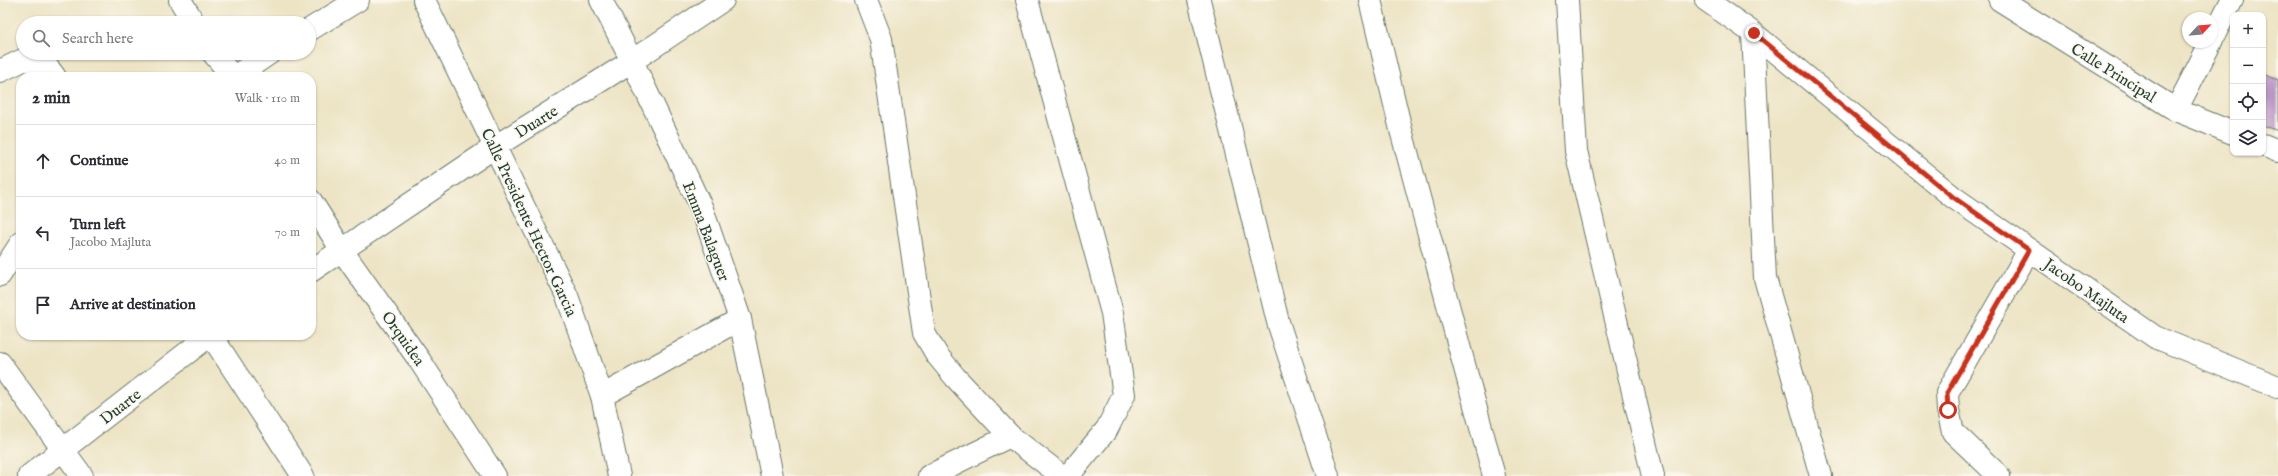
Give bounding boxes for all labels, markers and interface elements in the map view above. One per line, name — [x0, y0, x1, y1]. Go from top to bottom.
north arrow — [2182, 12, 2218, 48]
map controls — [2230, 12, 2266, 156]
button: + — [2230, 12, 2266, 48]
search box — [16, 16, 316, 60]
route end — [1745, 24, 1763, 42]
icon: search — [30, 27, 52, 49]
text: Search here — [62, 29, 133, 48]
street label: Calle Principal — [2067, 40, 2160, 108]
button: − — [2230, 48, 2266, 84]
button: locate — [2230, 84, 2266, 120]
text: 2 min — [32, 88, 70, 109]
text: Walk · 110 m — [235, 90, 300, 107]
street label: Duarte — [512, 102, 562, 144]
button: layers — [2230, 120, 2266, 156]
street label: Calle Presidente Hector Garcia — [476, 125, 581, 320]
icon: ahead — [32, 150, 54, 172]
text: Continue — [70, 151, 128, 170]
text: 40 m — [274, 152, 300, 169]
street label: Emma Balaguer — [677, 179, 733, 285]
text: Turn left — [70, 215, 126, 234]
icon: left — [32, 222, 54, 244]
text: 70 m — [275, 224, 300, 241]
text: Jacobo Majluta — [70, 234, 151, 251]
street label: Jacobo Majluta — [2038, 254, 2133, 329]
icon: arrive — [32, 294, 54, 316]
text: Arrive at destination — [70, 295, 196, 314]
street label: Orquidea — [376, 308, 428, 370]
street label: Duarte — [97, 385, 146, 430]
route start — [1939, 401, 1957, 419]

